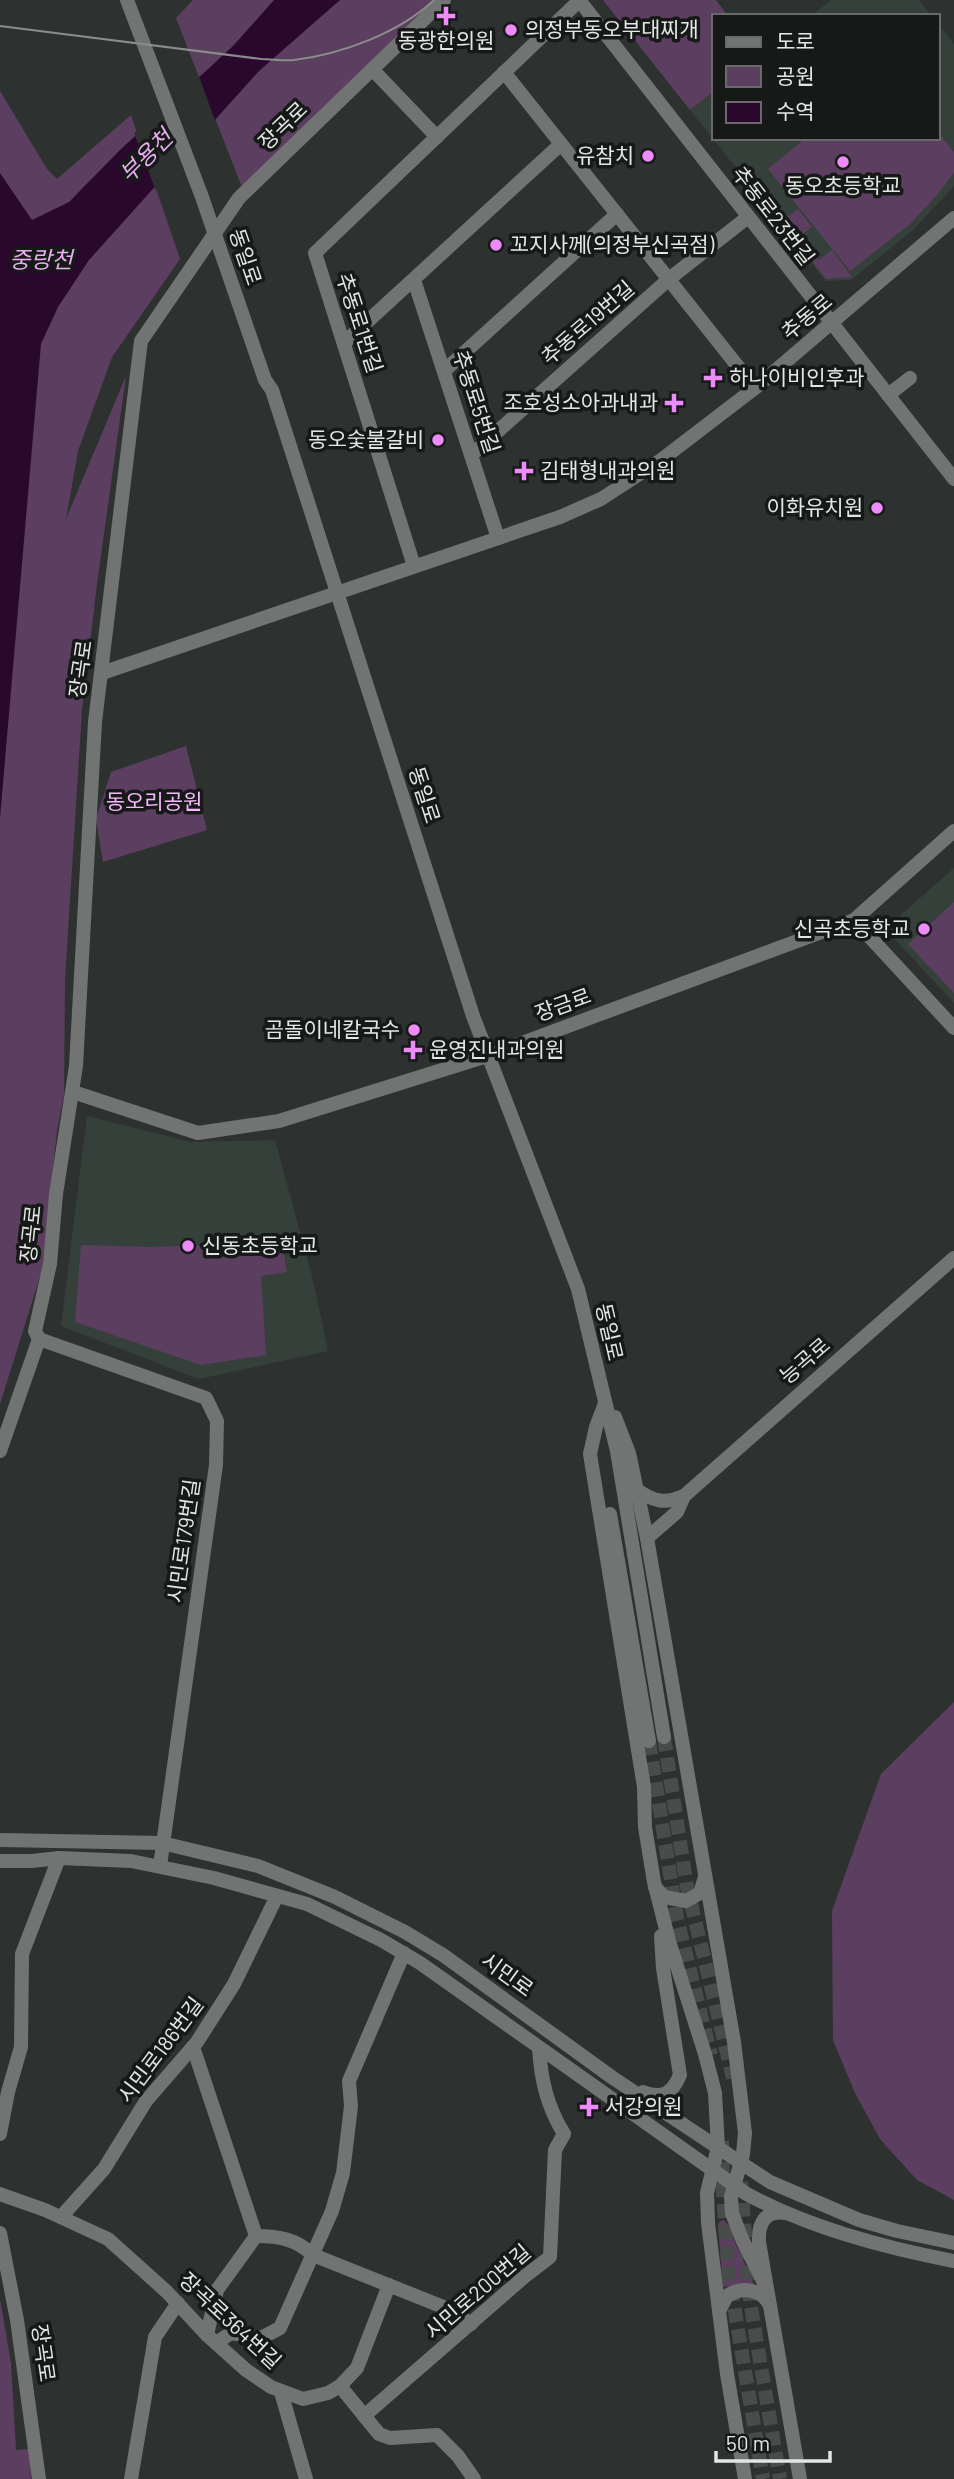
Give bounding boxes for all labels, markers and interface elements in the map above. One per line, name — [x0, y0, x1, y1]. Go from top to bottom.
marker: 동광한의원 — [436, 6, 456, 26]
legend — [712, 14, 940, 140]
place label: 의정부동오부대찌개 — [525, 16, 699, 41]
marker: 의정부동오부대찌개 — [503, 22, 519, 38]
place label: 동광한의원 — [398, 27, 494, 52]
text: 도로 — [776, 28, 815, 53]
text: 공원 — [776, 63, 815, 88]
street label: 장곡로 — [252, 96, 311, 154]
text: 수역 — [776, 98, 815, 123]
water label: 부용천 — [113, 121, 180, 188]
place label: 유참치 — [576, 142, 634, 167]
marker: 유참치 — [640, 148, 656, 164]
marker: 동오초등학교 — [835, 154, 851, 170]
street label: 추동로23번길 — [728, 161, 821, 269]
place label: 동오초등학교 — [785, 172, 901, 197]
street label: 동일로 — [225, 225, 268, 288]
place label: 꼬지사께(의정부신곡점) — [510, 231, 715, 256]
marker: 꼬지사께(의정부신곡점) — [488, 237, 504, 253]
water label: 중랑천 — [9, 245, 76, 273]
street label: 추동로1번길 — [332, 269, 388, 376]
street label: 추동로19번길 — [535, 275, 639, 369]
street label: 추동로 — [776, 288, 836, 344]
street label: 추동로5번길 — [449, 347, 506, 456]
place label: 하나이비인후과 — [729, 364, 864, 389]
marker: 하나이비인후과 — [703, 368, 723, 388]
place label: 조호성소아과내과 — [503, 389, 658, 414]
marker: 조호성소아과내과 — [664, 393, 684, 413]
place label: 동오숯불갈비 — [308, 426, 424, 451]
marker: 동오숯불갈비 — [430, 432, 446, 448]
place label: 김태형내과의원 — [540, 457, 675, 482]
marker: 김태형내과의원 — [514, 461, 534, 481]
place label: 이화유치원 — [766, 494, 863, 519]
marker: 이화유치원 — [869, 500, 885, 516]
street label: 장곡로 — [63, 638, 96, 699]
street label: 동일로 — [405, 763, 446, 826]
park label: 동오리공원 — [106, 788, 202, 813]
place label: 신곡초등학교 — [794, 915, 910, 940]
marker: 신곡초등학교 — [916, 921, 932, 937]
street label: 장금로 — [531, 982, 594, 1025]
place label: 곰돌이네칼국수 — [265, 1016, 400, 1041]
marker: 곰돌이네칼국수 — [406, 1022, 422, 1038]
place label: 윤영진내과의원 — [429, 1036, 564, 1061]
marker: 윤영진내과의원 — [403, 1040, 423, 1060]
street label: 장곡로 — [14, 1204, 45, 1264]
place label: 신동초등학교 — [202, 1232, 318, 1257]
marker: 신동초등학교 — [180, 1238, 196, 1254]
street label: 동일로 — [592, 1301, 629, 1363]
street label: 능곡로 — [774, 1331, 834, 1388]
street label: 시민로179번길 — [161, 1477, 204, 1604]
street label: 시민로 — [477, 1947, 539, 2001]
street label: 시민로186번길 — [112, 1991, 208, 2107]
place label: 서강의원 — [605, 2093, 682, 2118]
marker: 서강의원 — [579, 2097, 599, 2117]
street label: 시민로200번길 — [419, 2238, 535, 2343]
street label: 장곡로364번길 — [175, 2266, 287, 2373]
street label: 장곡로 — [28, 2322, 61, 2383]
scale bar — [716, 2420, 830, 2464]
text: 50 m — [726, 2430, 770, 2455]

